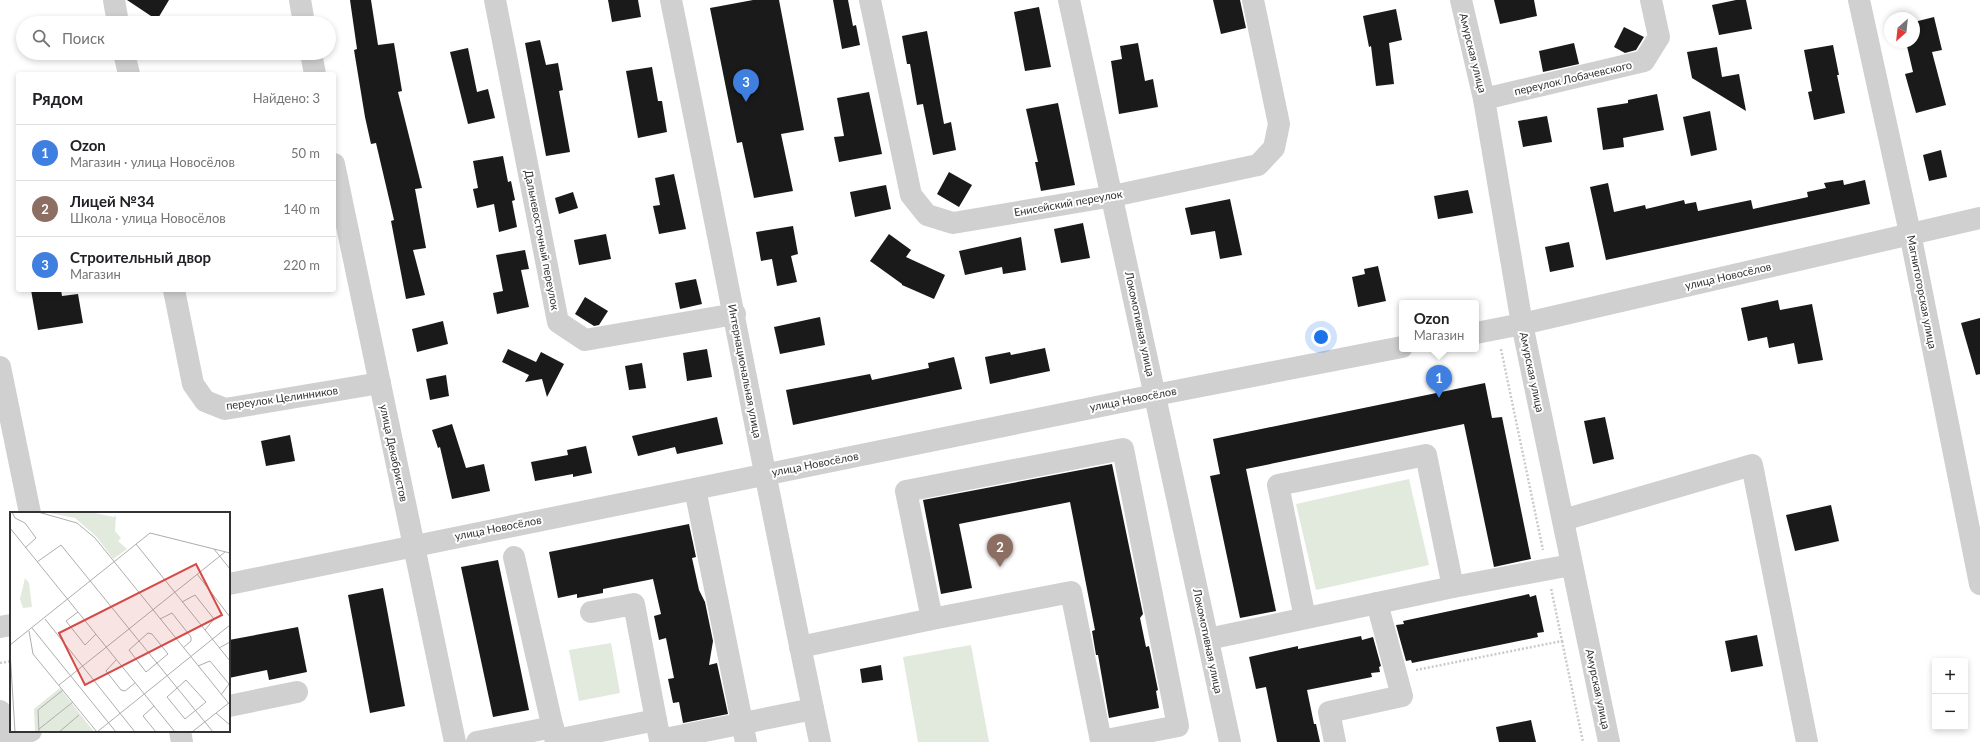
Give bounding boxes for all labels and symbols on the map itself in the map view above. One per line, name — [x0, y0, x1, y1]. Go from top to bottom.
street label: Амурская улица — [1457, 12, 1490, 94]
north arrow — [1884, 12, 1920, 48]
street label: переулок Лобачевского — [1513, 58, 1633, 97]
pin: 3 — [733, 69, 759, 102]
street label: Дальневосточный переулок — [523, 169, 563, 311]
street label: Енисейский переулок — [1013, 187, 1123, 218]
street label: Магнитогорская улица — [1905, 234, 1940, 350]
street label: улица Новосёлов — [1683, 259, 1772, 292]
street label: Локомотивная улица — [1123, 269, 1158, 377]
street label: Интернациональная улица — [726, 303, 765, 439]
your location — [1311, 327, 1331, 347]
street label: Амурская улица — [1518, 331, 1547, 413]
pin: 1 — [1426, 365, 1452, 398]
street label: переулок Целинников — [225, 383, 339, 412]
street label: улица Новосёлов — [1088, 384, 1177, 413]
street label: улица Декабристов — [378, 403, 411, 503]
street label: улица Новосёлов — [770, 449, 859, 478]
inset map — [10, 512, 230, 732]
street label: улица Новосёлов — [453, 513, 542, 542]
pin: 2 — [987, 534, 1013, 567]
street label: Локомотивная улица — [1191, 586, 1226, 694]
street label: Амурская улица — [1584, 648, 1613, 730]

